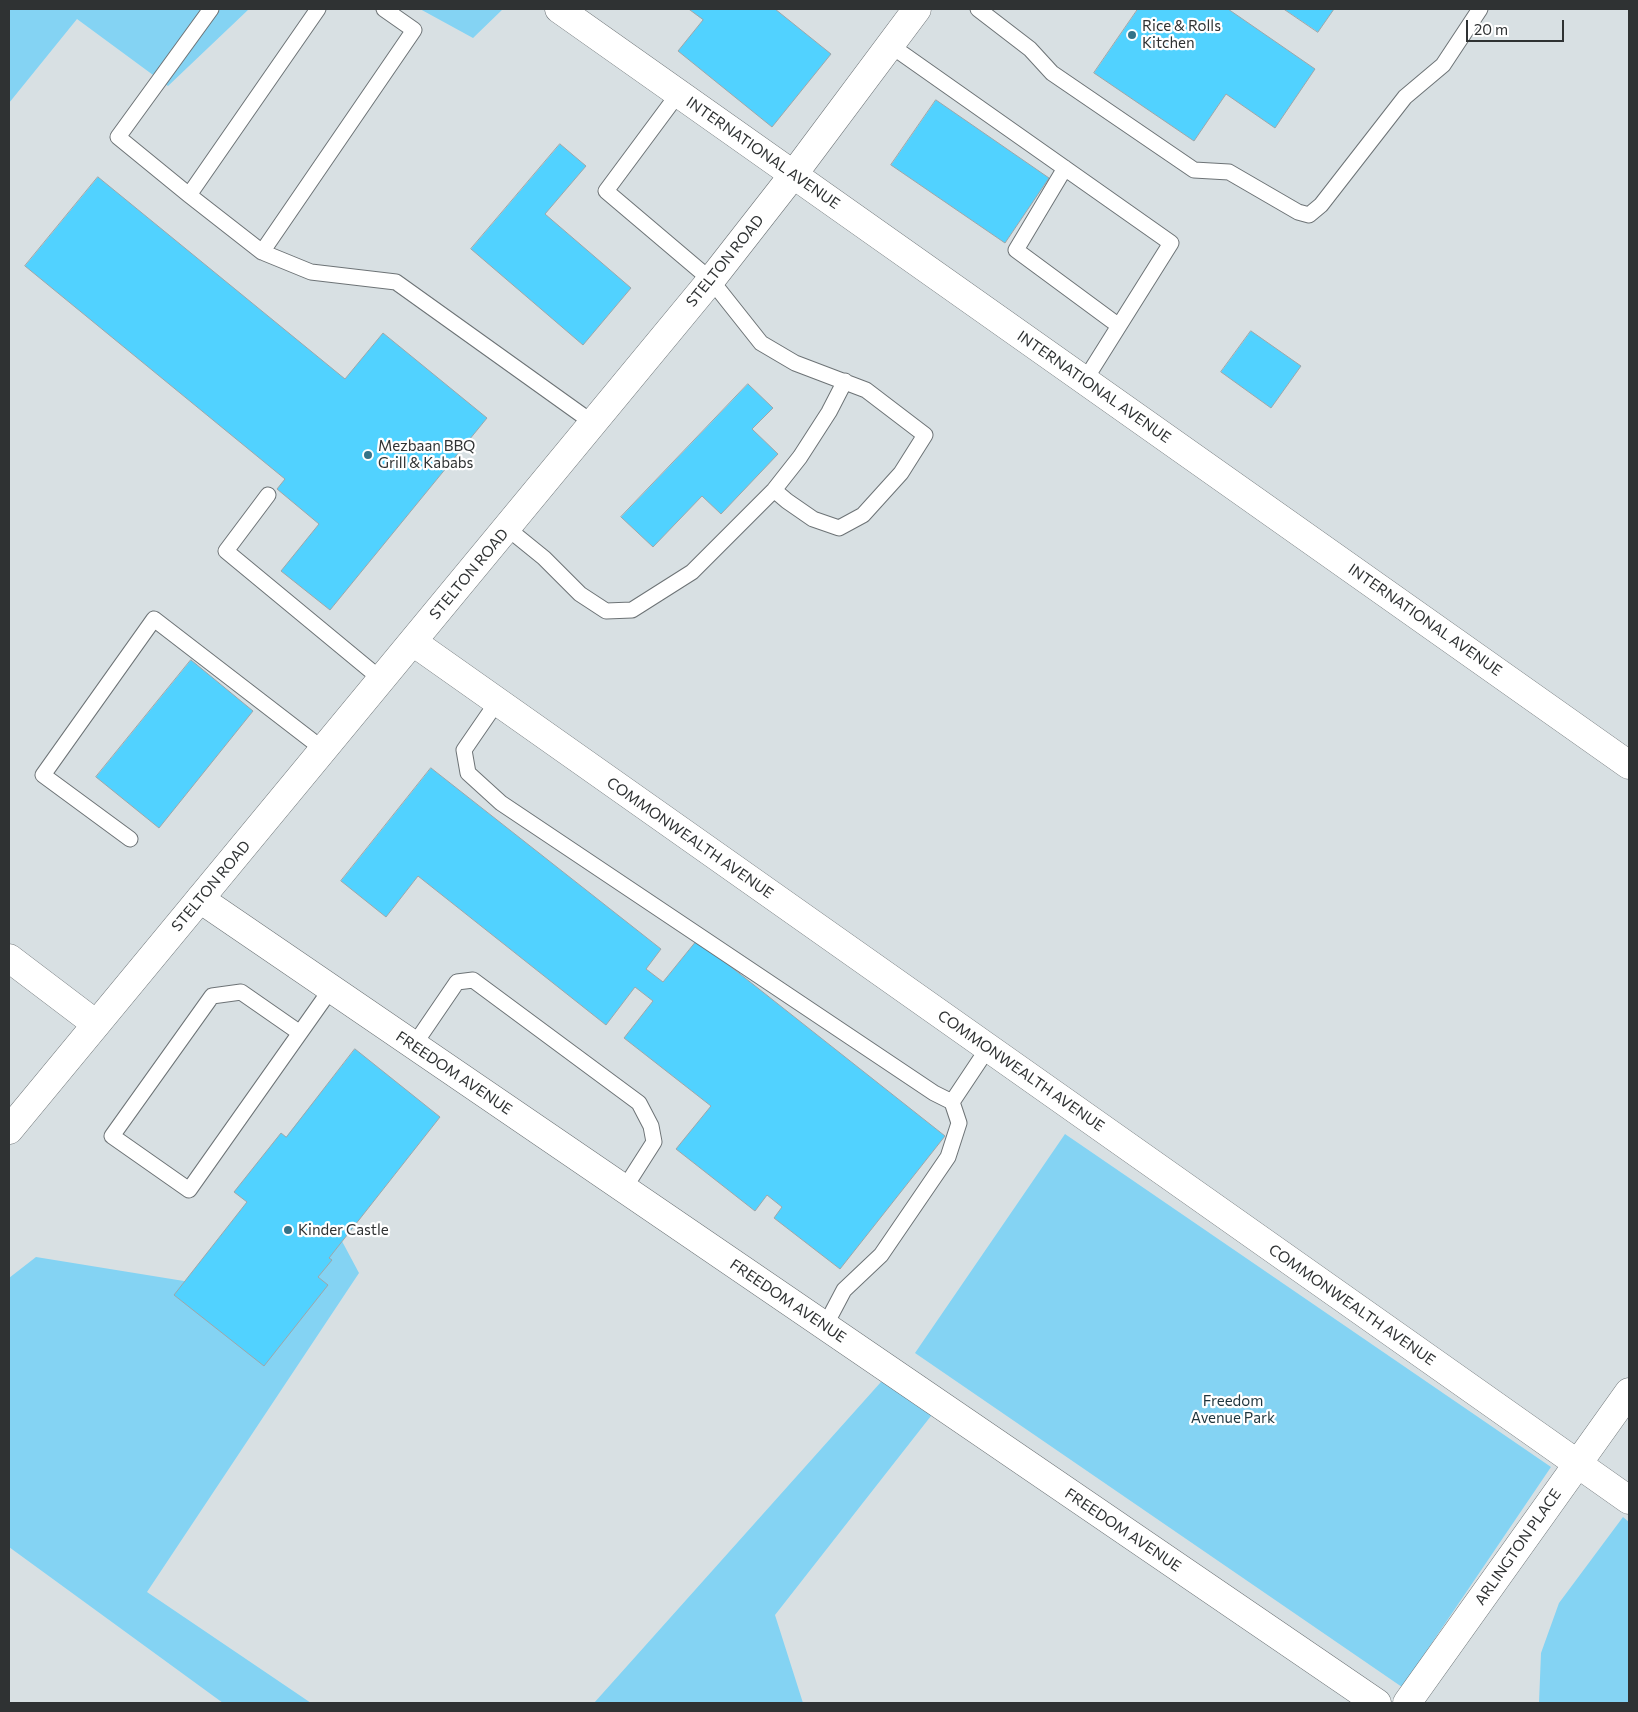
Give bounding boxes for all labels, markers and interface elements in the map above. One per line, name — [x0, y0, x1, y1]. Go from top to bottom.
scale bar — [1468, 10, 1566, 42]
place label: Rice & Rolls Kitchen — [1142, 17, 1221, 52]
text: 20 m — [1474, 20, 1508, 38]
marker: Rice & Rolls Kitchen — [1126, 29, 1138, 41]
street label: INTERNATIONAL AVENUE — [683, 93, 843, 213]
street label: STELTON ROAD — [682, 211, 768, 311]
street label: INTERNATIONAL AVENUE — [1014, 327, 1174, 447]
place label: Mezbaan BBQ Grill & Kababs — [378, 437, 475, 472]
marker: Mezbaan BBQ Grill & Kababs — [362, 449, 374, 461]
street label: STELTON ROAD — [426, 525, 512, 623]
street label: INTERNATIONAL AVENUE — [1345, 560, 1505, 680]
street label: COMMONWEALTH AVENUE — [603, 773, 777, 903]
street label: STELTON ROAD — [168, 837, 254, 935]
street label: COMMONWEALTH AVENUE — [934, 1006, 1108, 1136]
street label: FREEDOM AVENUE — [392, 1027, 516, 1119]
place label: Kinder Castle — [298, 1221, 389, 1239]
marker: Kinder Castle — [282, 1224, 294, 1236]
street label: COMMONWEALTH AVENUE — [1265, 1240, 1439, 1370]
street label: FREEDOM AVENUE — [726, 1255, 850, 1347]
park label: Freedom Avenue Park — [1191, 1392, 1275, 1427]
street label: FREEDOM AVENUE — [1061, 1484, 1185, 1576]
street label: ARLINGTON PLACE — [1471, 1485, 1565, 1609]

